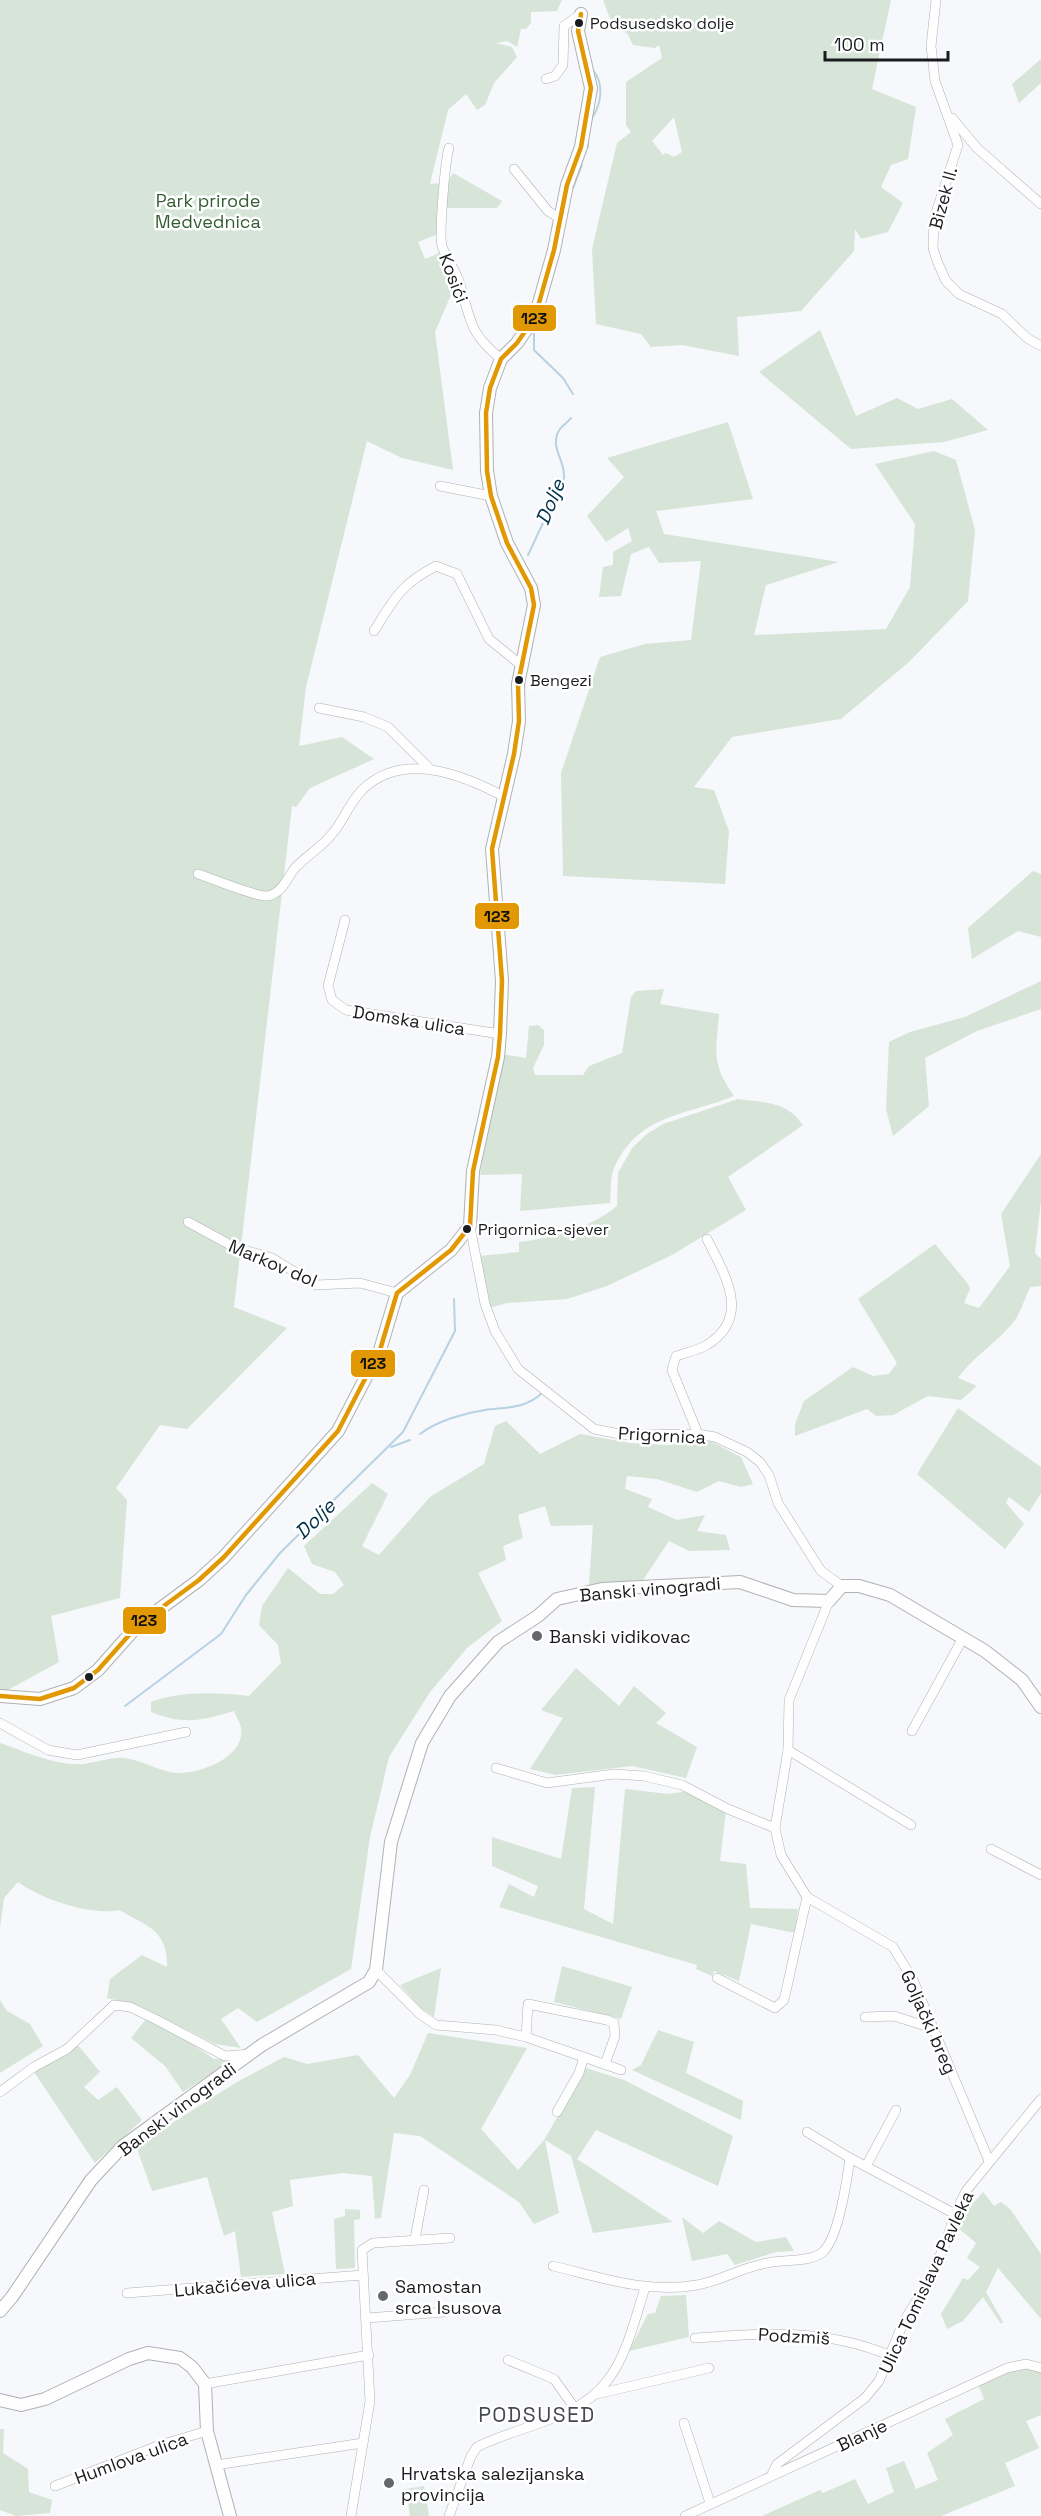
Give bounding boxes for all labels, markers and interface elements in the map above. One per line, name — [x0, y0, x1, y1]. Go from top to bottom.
place label: Podsusedsko dolje — [590, 13, 734, 34]
marker: Podsusedsko dolje — [573, 17, 585, 29]
scale bar — [825, 24, 948, 62]
text: 100 m — [834, 33, 885, 56]
street label: Bizek II. — [924, 164, 962, 232]
park label: Park prirode Medvednica — [155, 189, 261, 233]
street label: Kosići — [434, 250, 474, 306]
line badge: 123 — [512, 304, 557, 332]
text: 123 — [521, 308, 548, 329]
water label: Dolje — [529, 474, 571, 529]
place label: Bengezi — [530, 670, 592, 691]
marker: Bengezi — [513, 674, 525, 686]
line badge: 123 — [474, 902, 520, 930]
text: 123 — [484, 906, 511, 927]
street label: Domska ulica — [351, 1000, 467, 1040]
place label: Prigornica-sjever — [478, 1219, 609, 1240]
marker: Prigornica-sjever — [461, 1223, 473, 1235]
street label: Markov dol — [225, 1234, 321, 1292]
line badge: 123 — [350, 1349, 396, 1378]
text: 123 — [360, 1353, 387, 1374]
street label: Prigornica — [617, 1421, 707, 1449]
water label: Dolje — [289, 1492, 342, 1545]
street label: Banski vinogradi — [578, 1571, 722, 1607]
line badge: 123 — [122, 1606, 167, 1635]
text: 123 — [131, 1610, 158, 1631]
place label: Banski vidikovac — [549, 1625, 691, 1648]
marker: Banski vidikovac — [530, 1629, 544, 1643]
unlabelled marker — [83, 1671, 95, 1683]
street label: Goljački breg — [896, 1966, 962, 2078]
street label: Banski vinogradi — [113, 2057, 241, 2161]
street label: Ulica Tomislava Pavleka — [874, 2187, 978, 2377]
street label: Lukačićeva ulica — [173, 2266, 317, 2302]
place label: Samostan srca Isusova — [395, 2275, 502, 2319]
marker: Samostan srca Isusova — [376, 2289, 390, 2303]
street label: Podzmiš — [757, 2323, 831, 2349]
district label: PODSUSED — [478, 2401, 596, 2428]
street label: Blanje — [833, 2413, 891, 2457]
street label: Humlova ulica — [71, 2427, 191, 2489]
place label: Hrvatska salezijanska provincija — [401, 2462, 584, 2506]
marker: Hrvatska salezijanska provincija — [382, 2476, 396, 2490]

